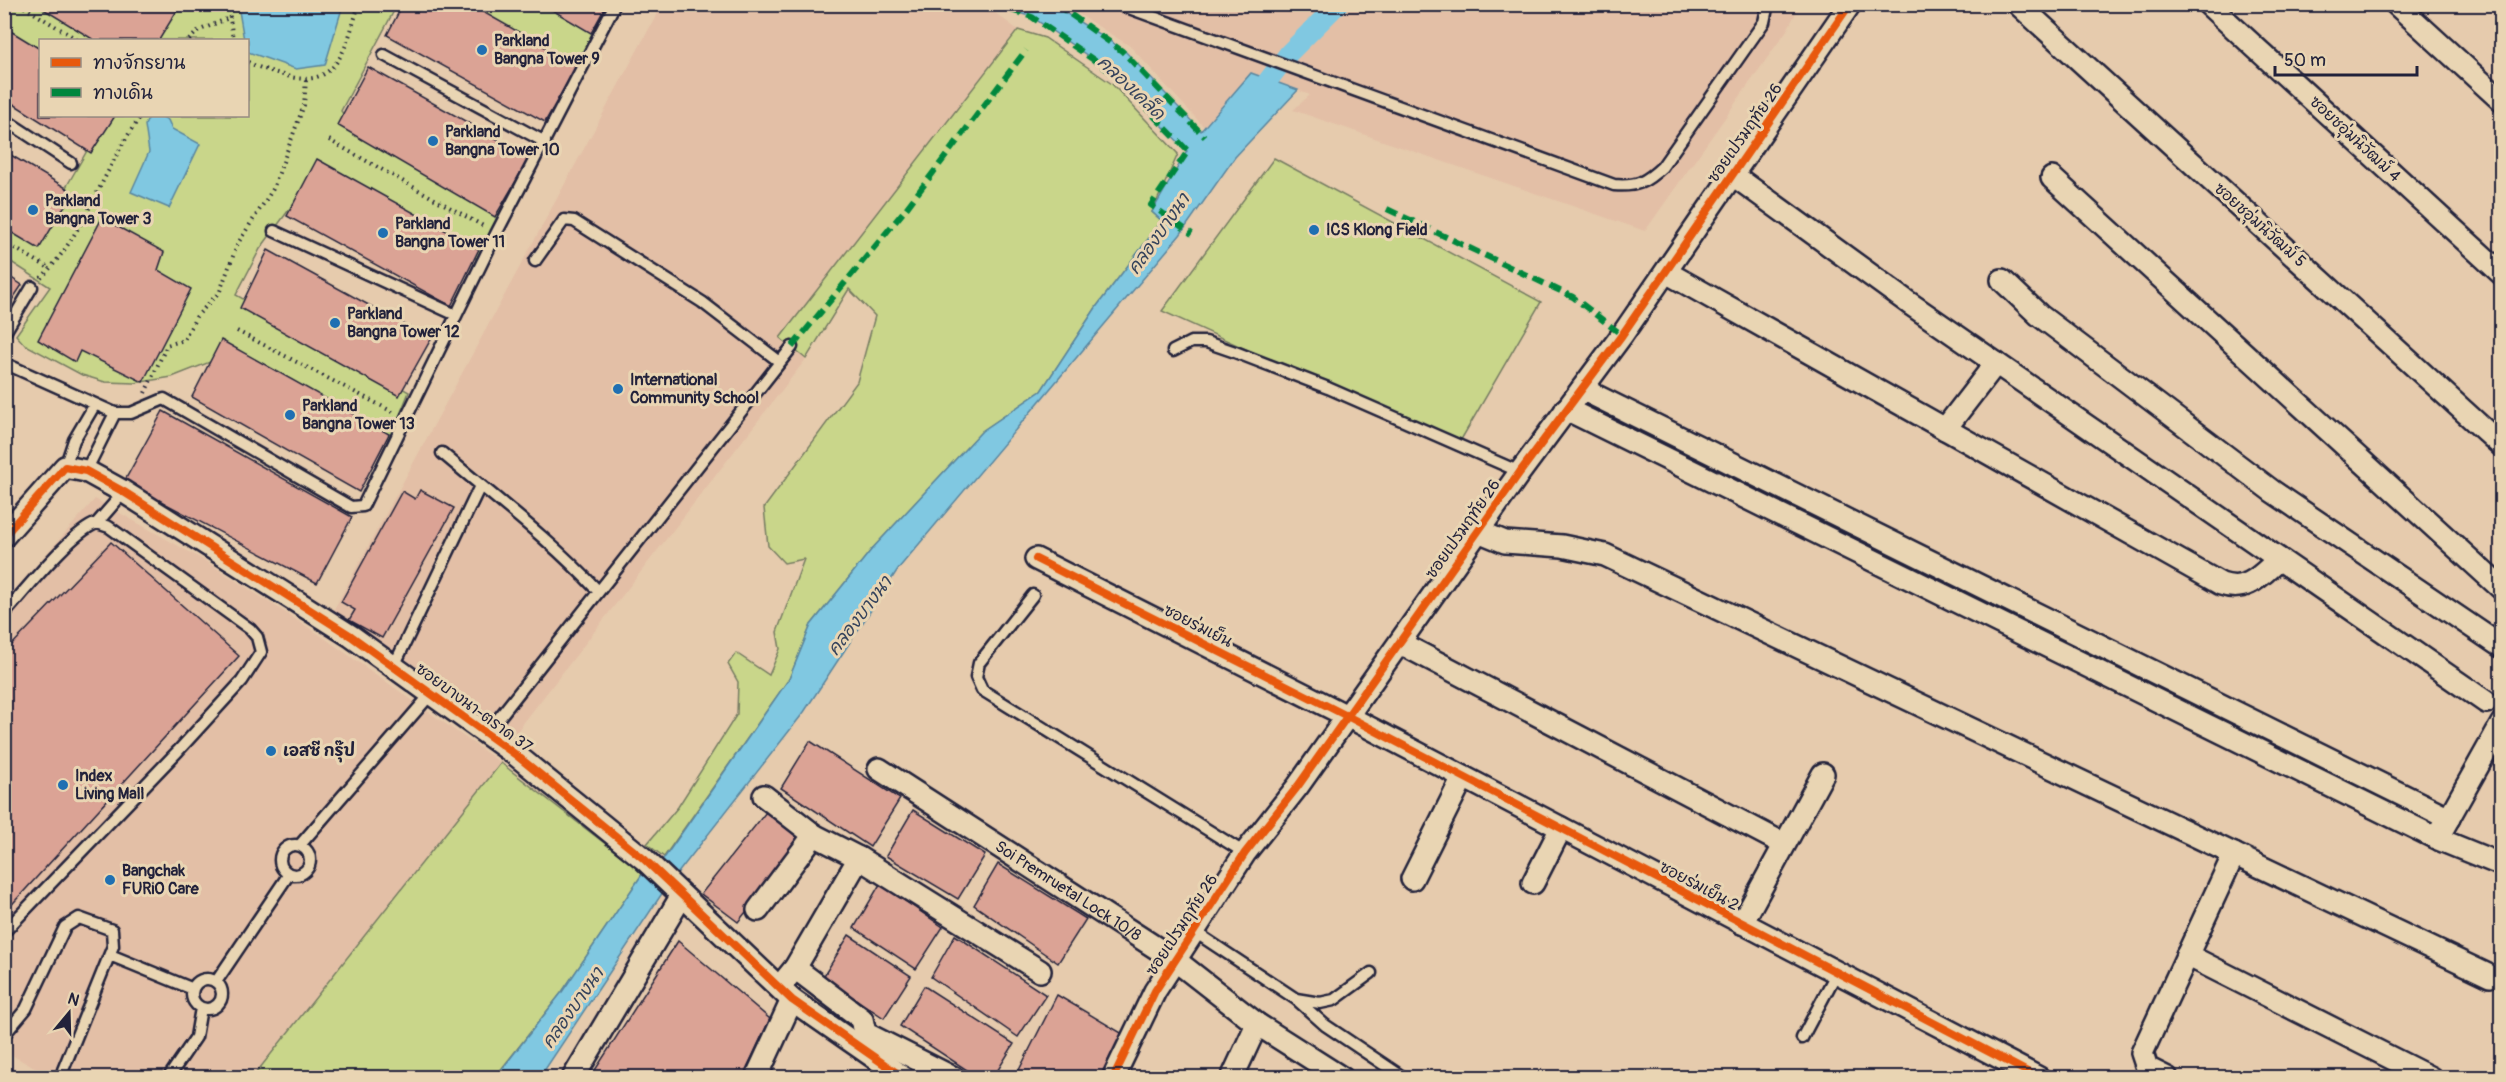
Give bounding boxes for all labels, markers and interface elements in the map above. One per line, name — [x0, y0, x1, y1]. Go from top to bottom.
place label: Parkland Bangna Tower 9 — [494, 31, 600, 69]
legend — [39, 39, 249, 117]
scale bar — [2275, 39, 2418, 77]
marker: Parkland Bangna Tower 9 — [475, 43, 489, 57]
text: 50 m — [2284, 49, 2326, 72]
water label: คลองเคล็ด — [1093, 50, 1171, 125]
text: ทางจักรยาน — [93, 52, 185, 75]
street label: ซอยเปรมฤทัย 26 — [1702, 79, 1788, 187]
text: ทางเดิน — [93, 82, 153, 105]
street label: ซอยชอุ่มนิวัฒม์ 4 — [2304, 90, 2406, 188]
place label: Parkland Bangna Tower 10 — [445, 122, 560, 160]
marker: Parkland Bangna Tower 10 — [426, 134, 440, 148]
street label: ซอยชอุ่มนิวัฒม์ 5 — [2209, 177, 2311, 273]
water label: คลองบางนา — [1123, 188, 1196, 279]
place label: Parkland Bangna Tower 3 — [45, 191, 152, 229]
marker: Parkland Bangna Tower 3 — [26, 203, 40, 217]
place label: Parkland Bangna Tower 11 — [395, 214, 505, 252]
place label: ICS Klong Field — [1326, 220, 1428, 240]
marker: ICS Klong Field — [1307, 223, 1321, 237]
marker: Parkland Bangna Tower 11 — [376, 226, 390, 240]
place label: Parkland Bangna Tower 12 — [347, 304, 460, 342]
marker: Parkland Bangna Tower 12 — [328, 316, 342, 330]
place label: International Community School — [630, 370, 759, 408]
marker: International Community School — [611, 382, 625, 396]
place label: Parkland Bangna Tower 13 — [302, 396, 415, 434]
marker: Parkland Bangna Tower 13 — [283, 408, 297, 422]
street label: ซอยเปรมฤทัย 26 — [1420, 475, 1506, 583]
water label: คลองบางนา — [823, 571, 898, 660]
street label: ซอยร่มเย็น — [1160, 598, 1237, 652]
street label: ซอยบางนา-ตราด 37 — [412, 659, 537, 757]
place label: เอสซี กรุ๊ป — [283, 740, 355, 763]
marker: เอสซี กรุ๊ป — [264, 744, 278, 758]
place label: Index Living Mall — [75, 766, 145, 804]
marker: Index Living Mall — [56, 778, 70, 792]
street label: Soi Premruetal Lock 10/8 — [991, 837, 1145, 945]
street label: ซอยร่มเย็น 2 — [1656, 855, 1743, 915]
place label: Bangchak FURiO Care — [122, 861, 200, 899]
street label: ซอยเปรมฤทัย 26 — [1141, 870, 1223, 980]
marker: Bangchak FURiO Care — [103, 873, 117, 887]
water label: คลองบางนา — [537, 962, 610, 1053]
north arrow — [39, 983, 99, 1043]
text: N — [65, 989, 82, 1011]

